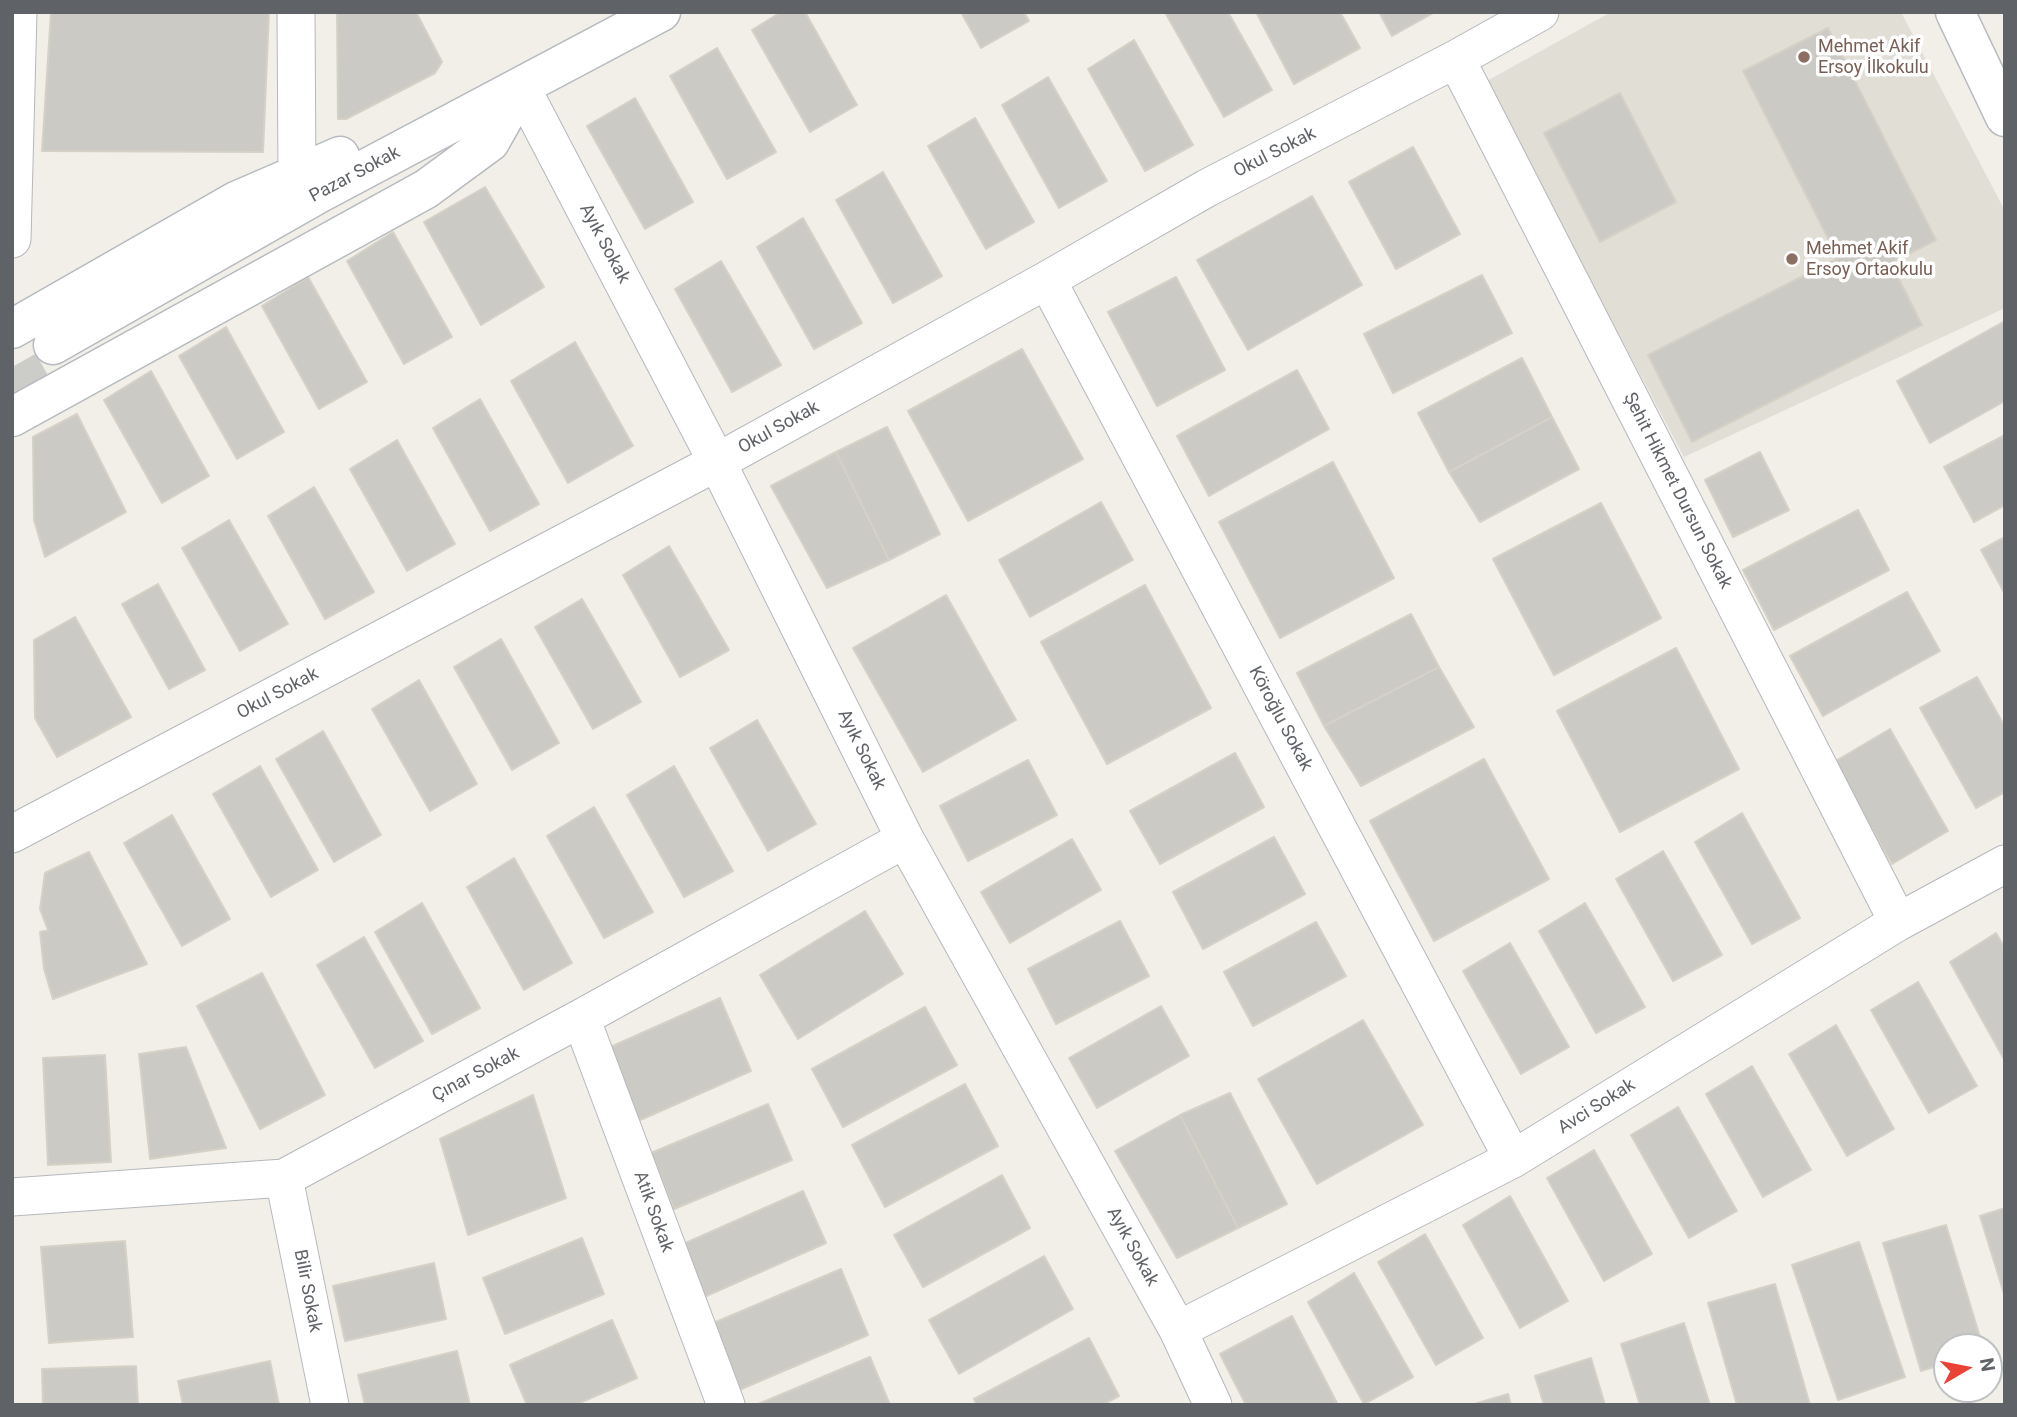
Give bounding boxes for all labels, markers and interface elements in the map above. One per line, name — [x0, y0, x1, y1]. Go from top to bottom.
place label: Mehmet Akif Ersoy İlkokulu — [1818, 36, 1929, 78]
marker: Mehmet Akif Ersoy İlkokulu — [1796, 49, 1812, 65]
street label: Okul Sokak — [1230, 123, 1320, 183]
street label: Pazar Sokak — [306, 142, 404, 208]
street label: Ayık Sokak — [574, 201, 634, 287]
place label: Mehmet Akif Ersoy Ortaokulu — [1806, 238, 1933, 280]
marker: Mehmet Akif Ersoy Ortaokulu — [1784, 251, 1800, 267]
street label: Şehit Hikmet Dursun Sokak — [1618, 389, 1736, 593]
street label: Okul Sokak — [735, 397, 823, 459]
street label: Köroğlu Sokak — [1243, 663, 1317, 775]
street label: Okul Sokak — [234, 664, 322, 724]
street label: Ayık Sokak — [832, 706, 890, 794]
street label: Çınar Sokak — [429, 1043, 523, 1107]
street label: Avci Sokak — [1554, 1075, 1640, 1139]
street label: Atik Sokak — [628, 1169, 678, 1255]
street label: Ayık Sokak — [1102, 1204, 1162, 1290]
street label: Bilir Sokak — [288, 1248, 326, 1334]
north arrow — [1933, 1333, 2003, 1403]
text: N — [1975, 1356, 2000, 1373]

